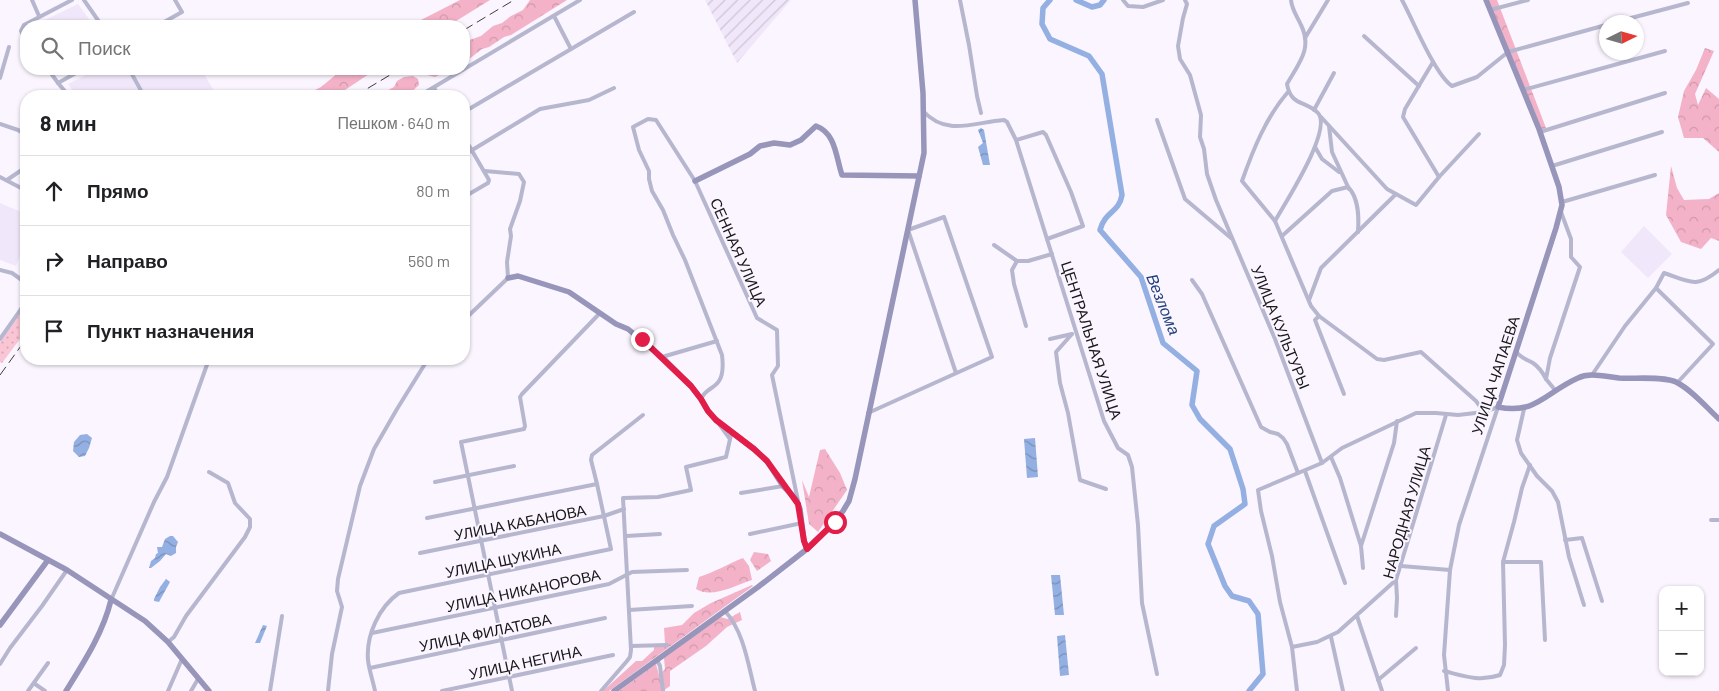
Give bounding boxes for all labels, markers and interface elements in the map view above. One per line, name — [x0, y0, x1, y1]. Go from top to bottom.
north arrow — [1599, 15, 1644, 60]
search box — [20, 20, 470, 75]
icon: search — [38, 34, 66, 62]
text: Поиск — [78, 36, 131, 59]
text: 8 мин — [40, 110, 97, 135]
text: Пешком · 640 m — [337, 113, 450, 132]
icon: ahead — [40, 177, 68, 205]
text: Прямо — [87, 179, 149, 202]
text: 80 m — [416, 181, 450, 200]
street label: СЕННАЯ УЛИЦА — [707, 195, 771, 309]
icon: right — [40, 247, 68, 275]
text: Направо — [87, 249, 168, 272]
text: 560 m — [408, 251, 450, 270]
street label: ЦЕНТРАЛЬНАЯ УЛИЦА — [1058, 258, 1126, 422]
street label: УЛИЦА КУЛЬТУРЫ — [1248, 262, 1314, 392]
water label: Везлома — [1143, 271, 1185, 337]
street label: УЛИЦА ЧАПАЕВА — [1467, 313, 1523, 437]
icon: arrive — [40, 317, 68, 345]
text: Пункт назначения — [87, 319, 254, 342]
route end — [631, 328, 654, 351]
street label: НАРОДНАЯ УЛИЦА — [1378, 443, 1434, 581]
street label: УЛИЦА КАБАНОВА — [452, 500, 588, 544]
route start — [824, 511, 847, 534]
street label: УЛИЦА ЩУКИНА — [444, 539, 562, 581]
street label: УЛИЦА НИКАНОРОВА — [444, 565, 602, 615]
map controls — [1659, 586, 1704, 676]
button: + — [1659, 586, 1704, 631]
street label: УЛИЦА ФИЛАТОВА — [417, 609, 553, 655]
button: − — [1659, 631, 1704, 676]
street label: УЛИЦА НЕГИНА — [467, 641, 583, 683]

